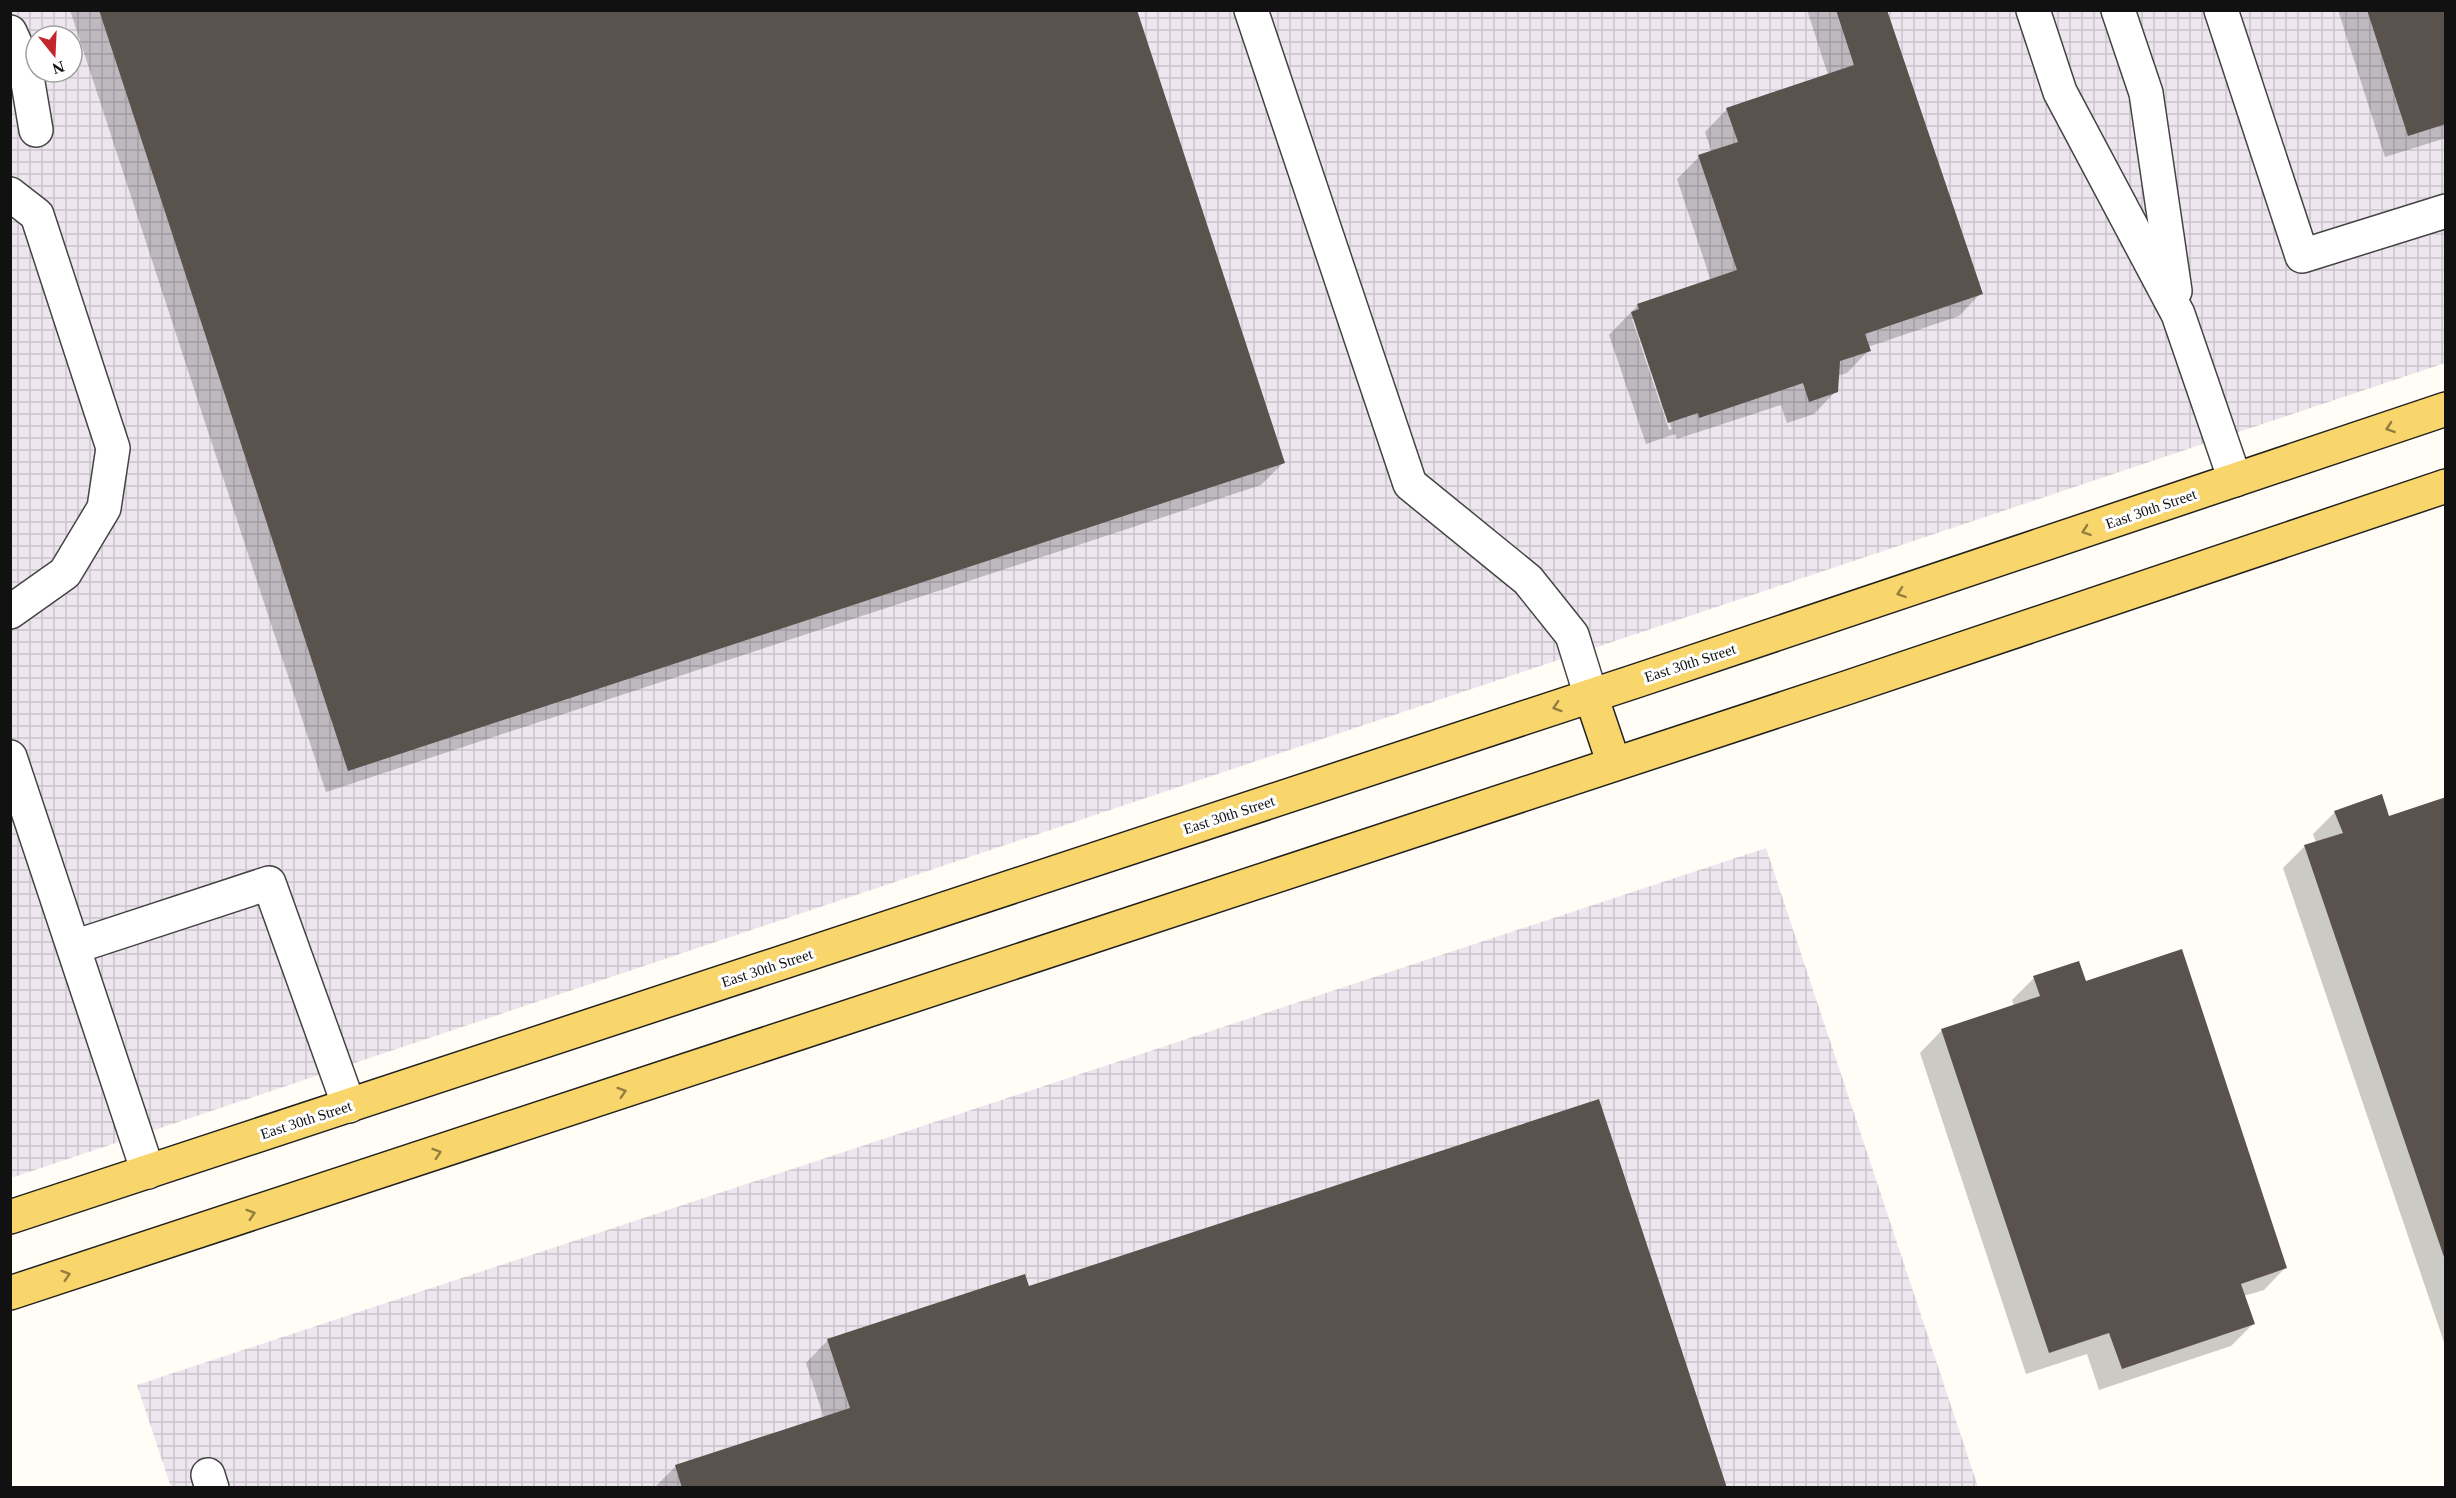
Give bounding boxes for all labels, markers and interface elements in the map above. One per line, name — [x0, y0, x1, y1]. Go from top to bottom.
north arrow — [24, 24, 84, 84]
text: N — [50, 58, 67, 78]
one-way arrow — [2385, 421, 2396, 433]
street label: East 30th Street — [2103, 486, 2199, 532]
one-way arrow — [2081, 523, 2092, 536]
one-way arrow — [1896, 586, 1907, 599]
street label: East 30th Street — [1642, 640, 1738, 685]
one-way arrow — [1552, 700, 1563, 713]
street label: East 30th Street — [1181, 792, 1277, 837]
street label: East 30th Street — [719, 945, 815, 990]
one-way arrow — [616, 1087, 627, 1100]
street label: East 30th Street — [258, 1097, 354, 1142]
one-way arrow — [431, 1148, 442, 1161]
one-way arrow — [245, 1209, 256, 1221]
one-way arrow — [60, 1269, 71, 1282]

